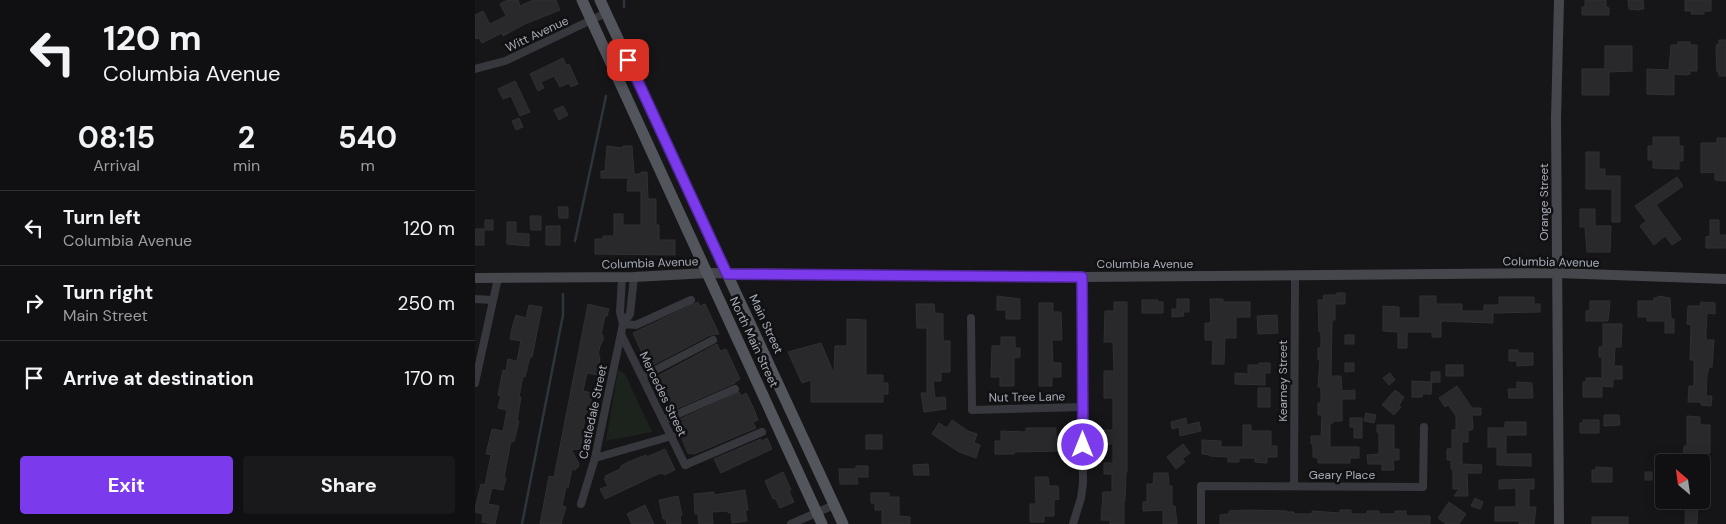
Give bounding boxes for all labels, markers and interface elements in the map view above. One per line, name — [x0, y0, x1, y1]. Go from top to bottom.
street label: Witt Avenue — [503, 12, 571, 56]
text: 120 m — [103, 15, 202, 61]
icon: left — [20, 20, 85, 85]
pin — [607, 39, 649, 81]
icon: arrive — [614, 46, 642, 74]
text: Columbia Avenue — [103, 59, 281, 88]
text: 08:15 — [78, 118, 155, 157]
text: 2 — [238, 118, 255, 157]
text: 540 — [338, 118, 397, 157]
text: Arrival — [93, 155, 140, 176]
text: min — [233, 155, 260, 176]
text: m — [360, 155, 375, 176]
street label: Orange Street — [1536, 163, 1552, 241]
text: Turn left — [63, 205, 141, 230]
icon: left — [20, 214, 48, 242]
text: 120 m — [403, 216, 455, 241]
text: Columbia Avenue — [63, 230, 192, 251]
street label: Columbia Avenue — [601, 253, 699, 273]
street label: Columbia Avenue — [1502, 253, 1600, 271]
street label: Columbia Avenue — [1097, 256, 1194, 272]
text: Turn right — [63, 280, 153, 305]
icon: right — [20, 289, 48, 317]
text: 250 m — [397, 291, 455, 316]
street label: Main Street — [745, 292, 787, 356]
street label: North Main Street — [726, 294, 782, 390]
text: Main Street — [63, 305, 148, 326]
street label: Kearney Street — [1275, 340, 1291, 422]
street label: Mercedes Street — [636, 349, 691, 439]
street label: Castledale Street — [575, 363, 611, 461]
icon: arrive — [20, 364, 48, 392]
text: Arrive at destination — [63, 366, 254, 391]
text: 170 m — [404, 366, 455, 391]
street label: Nut Tree Lane — [989, 388, 1066, 406]
position arrow — [1056, 418, 1108, 470]
north arrow — [1655, 454, 1710, 509]
map controls — [1655, 454, 1710, 509]
button: Exit — [20, 456, 233, 514]
button: Share — [243, 456, 455, 514]
street label: Geary Place — [1309, 467, 1375, 483]

